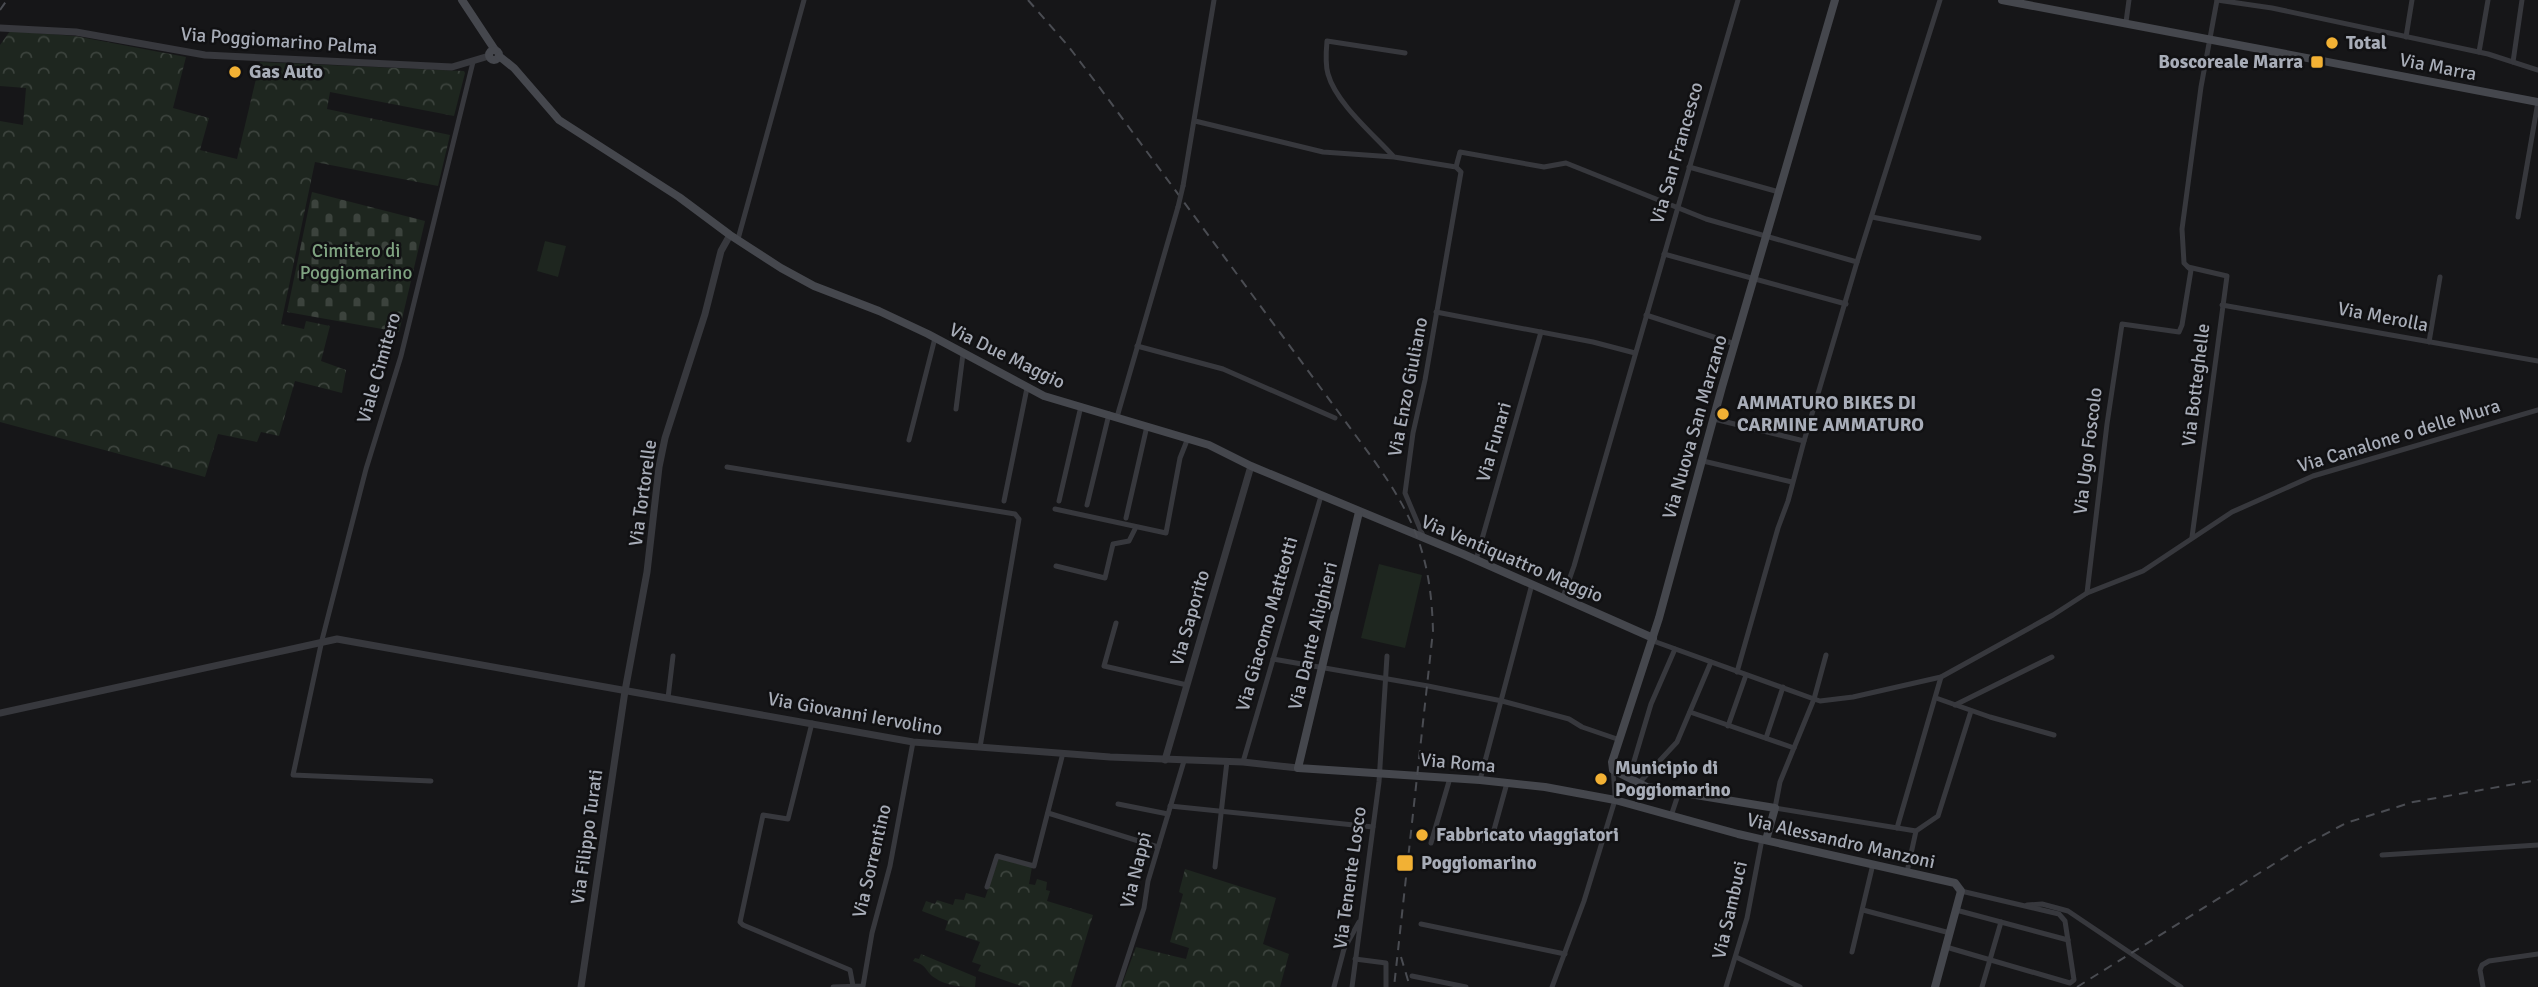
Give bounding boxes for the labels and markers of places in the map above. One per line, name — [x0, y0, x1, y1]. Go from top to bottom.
place label: Total — [2346, 31, 2387, 55]
marker: Total — [2324, 35, 2340, 51]
place label: Boscoreale Marra — [2158, 50, 2303, 74]
marker: Boscoreale Marra — [2309, 54, 2325, 70]
place label: Gas Auto — [249, 60, 323, 84]
marker: Gas Auto — [227, 64, 243, 80]
place label: AMMATURO BIKES DI CARMINE AMMATURO — [1737, 391, 1924, 437]
marker: AMMATURO BIKES DI CARMINE AMMATURO — [1715, 406, 1731, 422]
place label: Municipio di Poggiomarino — [1615, 756, 1731, 802]
marker: Municipio di Poggiomarino — [1593, 771, 1609, 787]
place label: Fabbricato viaggiatori — [1436, 823, 1619, 847]
marker: Fabbricato viaggiatori — [1414, 827, 1430, 843]
place label: Poggiomarino — [1421, 851, 1537, 875]
marker: Poggiomarino — [1395, 853, 1415, 873]

